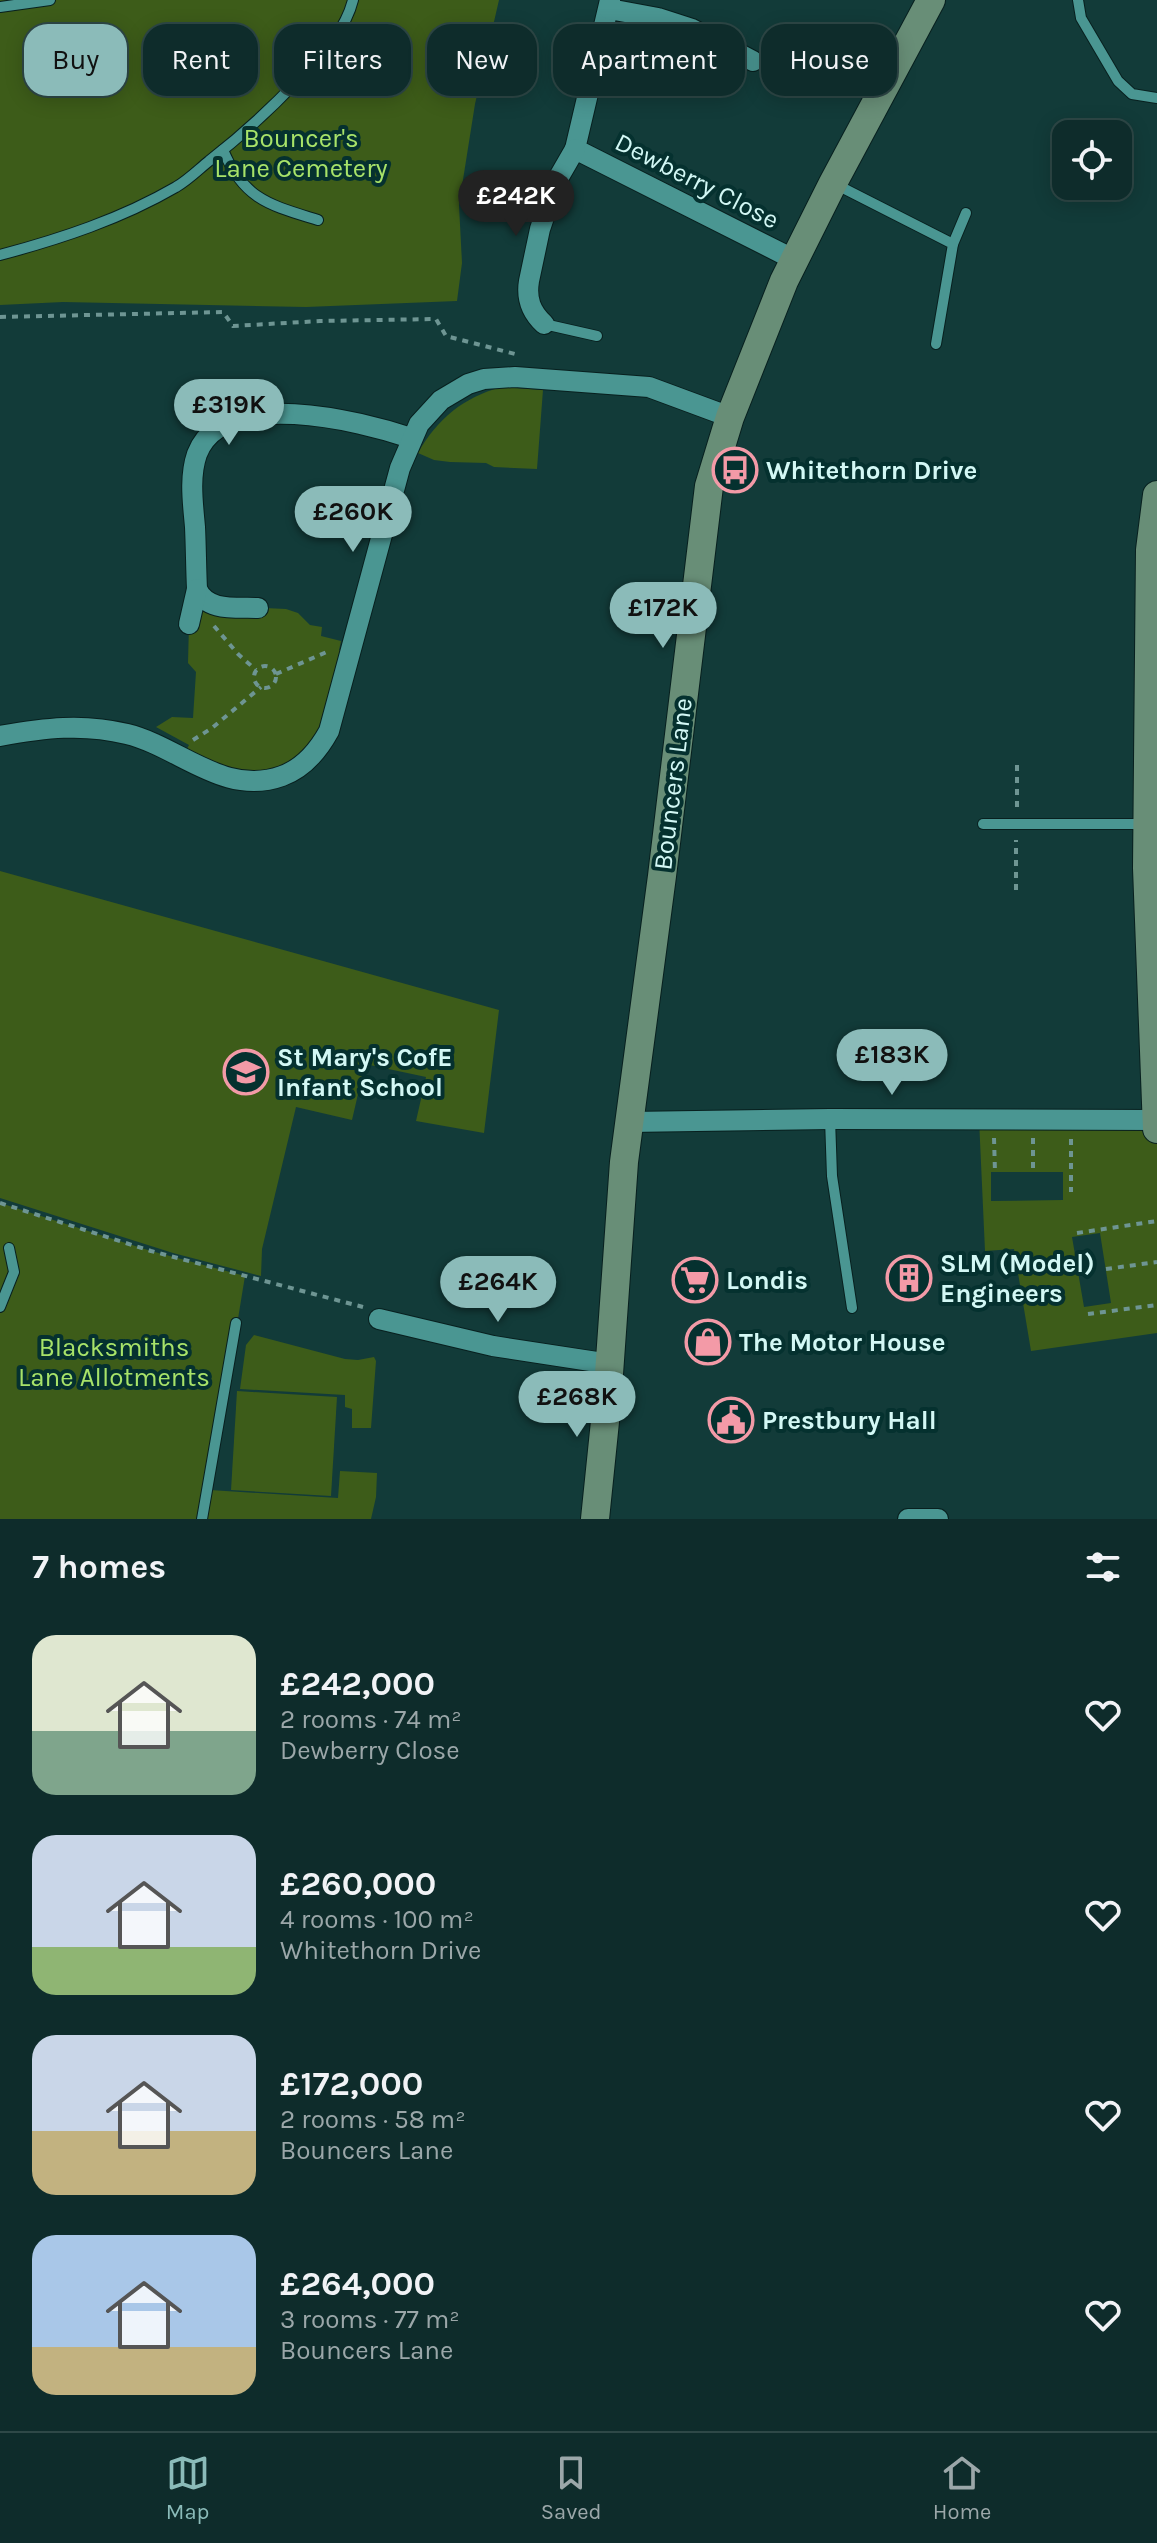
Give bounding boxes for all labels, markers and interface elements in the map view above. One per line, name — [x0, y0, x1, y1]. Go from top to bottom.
chip: Buy — [24, 24, 127, 96]
chip: Rent — [143, 24, 258, 96]
chip: Filters — [274, 24, 411, 96]
chip: New — [427, 24, 537, 96]
chip: Apartment — [553, 24, 745, 96]
chip: House — [761, 24, 897, 96]
map controls — [1052, 120, 1132, 200]
button: locate — [1052, 120, 1132, 200]
park label: Bouncer's Lane Cemetery — [214, 123, 388, 184]
street label: Dewberry Close — [610, 126, 784, 236]
pin: £242K — [460, 170, 572, 238]
text: £242K — [476, 180, 556, 211]
pin: £319K — [173, 379, 285, 447]
text: £319K — [192, 389, 266, 420]
bus stop icon: Whitethorn Drive — [711, 446, 759, 494]
place label: Whitethorn Drive — [766, 455, 977, 486]
pin: £260K — [297, 486, 409, 554]
text: £260K — [313, 496, 393, 527]
pin: £172K — [607, 582, 719, 650]
text: £172K — [628, 592, 698, 623]
street label: Bouncers Lane — [647, 696, 699, 872]
pin: £183K — [836, 1029, 948, 1097]
text: £183K — [855, 1039, 929, 1070]
place label: St Mary's CofE Infant School — [277, 1042, 453, 1103]
school or university icon: St Mary's CofE Infant School — [222, 1048, 270, 1096]
place label: SLM (Model) Engineers — [940, 1248, 1095, 1309]
building icon: SLM (Model) Engineers — [885, 1254, 933, 1302]
pin: £264K — [442, 1256, 554, 1324]
supermarket icon: Londis — [671, 1256, 719, 1304]
place label: Londis — [726, 1265, 808, 1296]
text: £264K — [458, 1266, 538, 1297]
shop icon: The Motor House — [684, 1318, 732, 1366]
place label: The Motor House — [739, 1327, 945, 1358]
park label: Blacksmiths Lane Allotments — [18, 1332, 210, 1393]
pin: £268K — [521, 1371, 633, 1439]
text: £268K — [537, 1381, 617, 1412]
public building icon: Prestbury Hall — [707, 1396, 755, 1444]
place label: Prestbury Hall — [762, 1405, 937, 1436]
icon: filters — [1081, 1545, 1125, 1589]
text: 7 homes — [32, 1547, 166, 1587]
text: £242,000 — [280, 1664, 435, 1704]
icon: home — [96, 1667, 192, 1763]
icon: heart — [1081, 1693, 1125, 1737]
text: 2 rooms · 74 m² — [280, 1704, 462, 1735]
text: Dewberry Close — [280, 1735, 460, 1766]
text: £260,000 — [280, 1864, 436, 1904]
icon: home — [96, 1867, 192, 1963]
icon: heart — [1081, 1893, 1125, 1937]
text: 4 rooms · 100 m² — [280, 1904, 474, 1935]
text: Whitethorn Drive — [280, 1935, 481, 1966]
text: £172,000 — [280, 2064, 423, 2104]
icon: home — [96, 2067, 192, 2163]
icon: heart — [1081, 2093, 1125, 2137]
text: 2 rooms · 58 m² — [280, 2104, 466, 2135]
text: Bouncers Lane — [280, 2135, 453, 2166]
text: £264,000 — [280, 2264, 435, 2304]
icon: home — [96, 2267, 192, 2363]
icon: heart — [1081, 2293, 1125, 2337]
text: 3 rooms · 77 m² — [280, 2304, 460, 2335]
text: Bouncers Lane — [280, 2335, 453, 2366]
tab: Map — [166, 2451, 210, 2525]
tab: Saved — [541, 2451, 602, 2525]
tab: Home — [933, 2451, 991, 2525]

